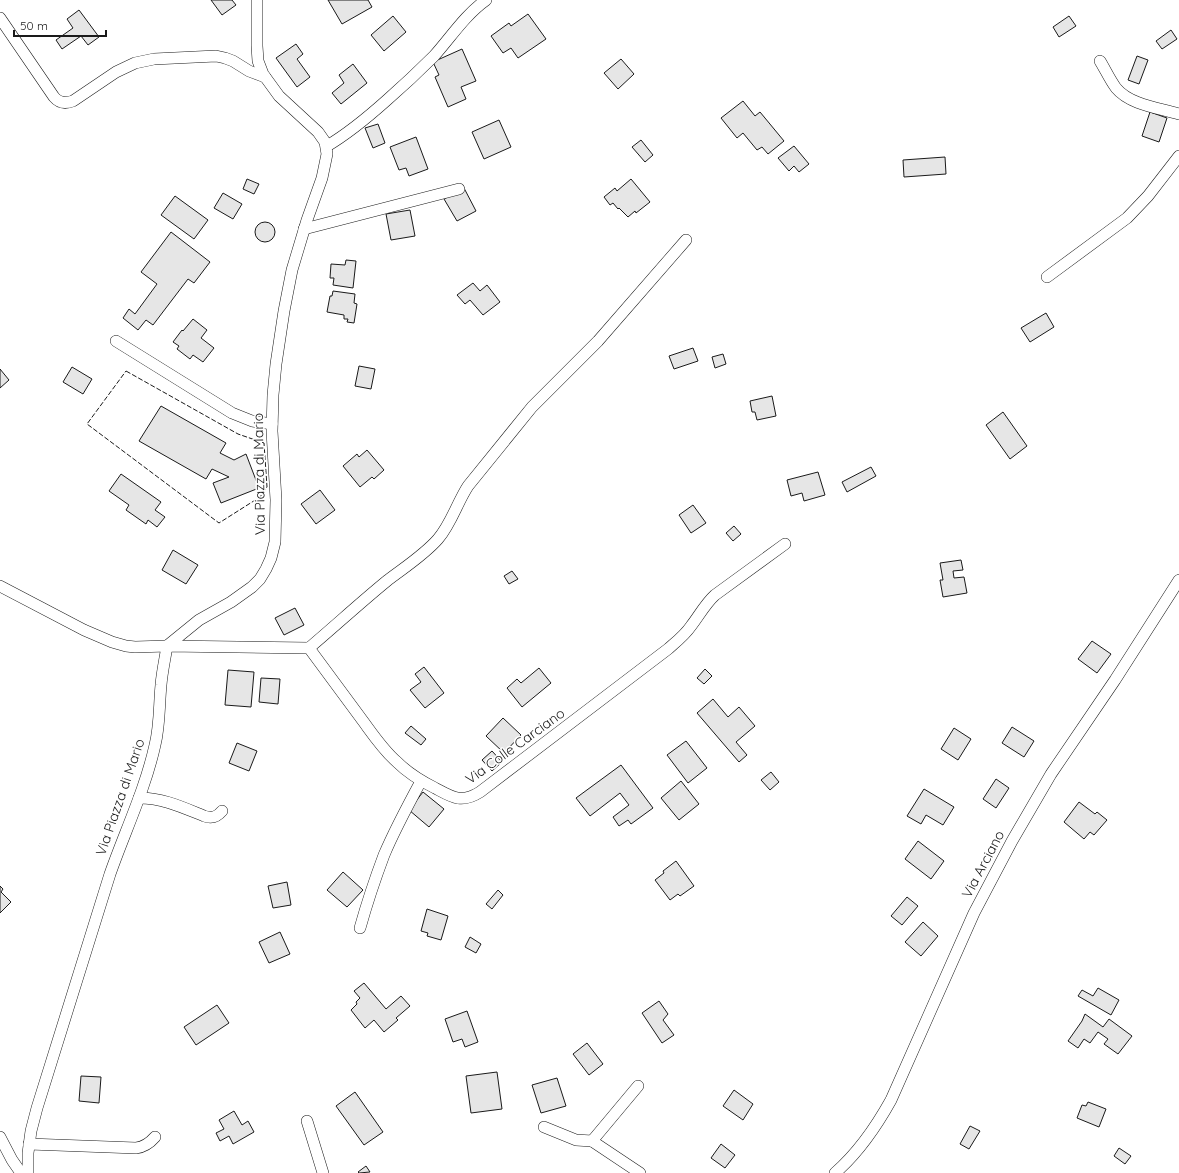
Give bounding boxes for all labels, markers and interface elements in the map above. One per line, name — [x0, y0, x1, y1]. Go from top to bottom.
scale bar — [14, 12, 106, 38]
text: 50 m — [20, 18, 48, 33]
street label: Via Piazza di Mario — [249, 413, 269, 535]
street label: Via Colle Carciano — [462, 704, 568, 788]
street label: Via Piazza di Mario — [92, 736, 148, 858]
street label: Via Arciano — [958, 827, 1008, 901]

